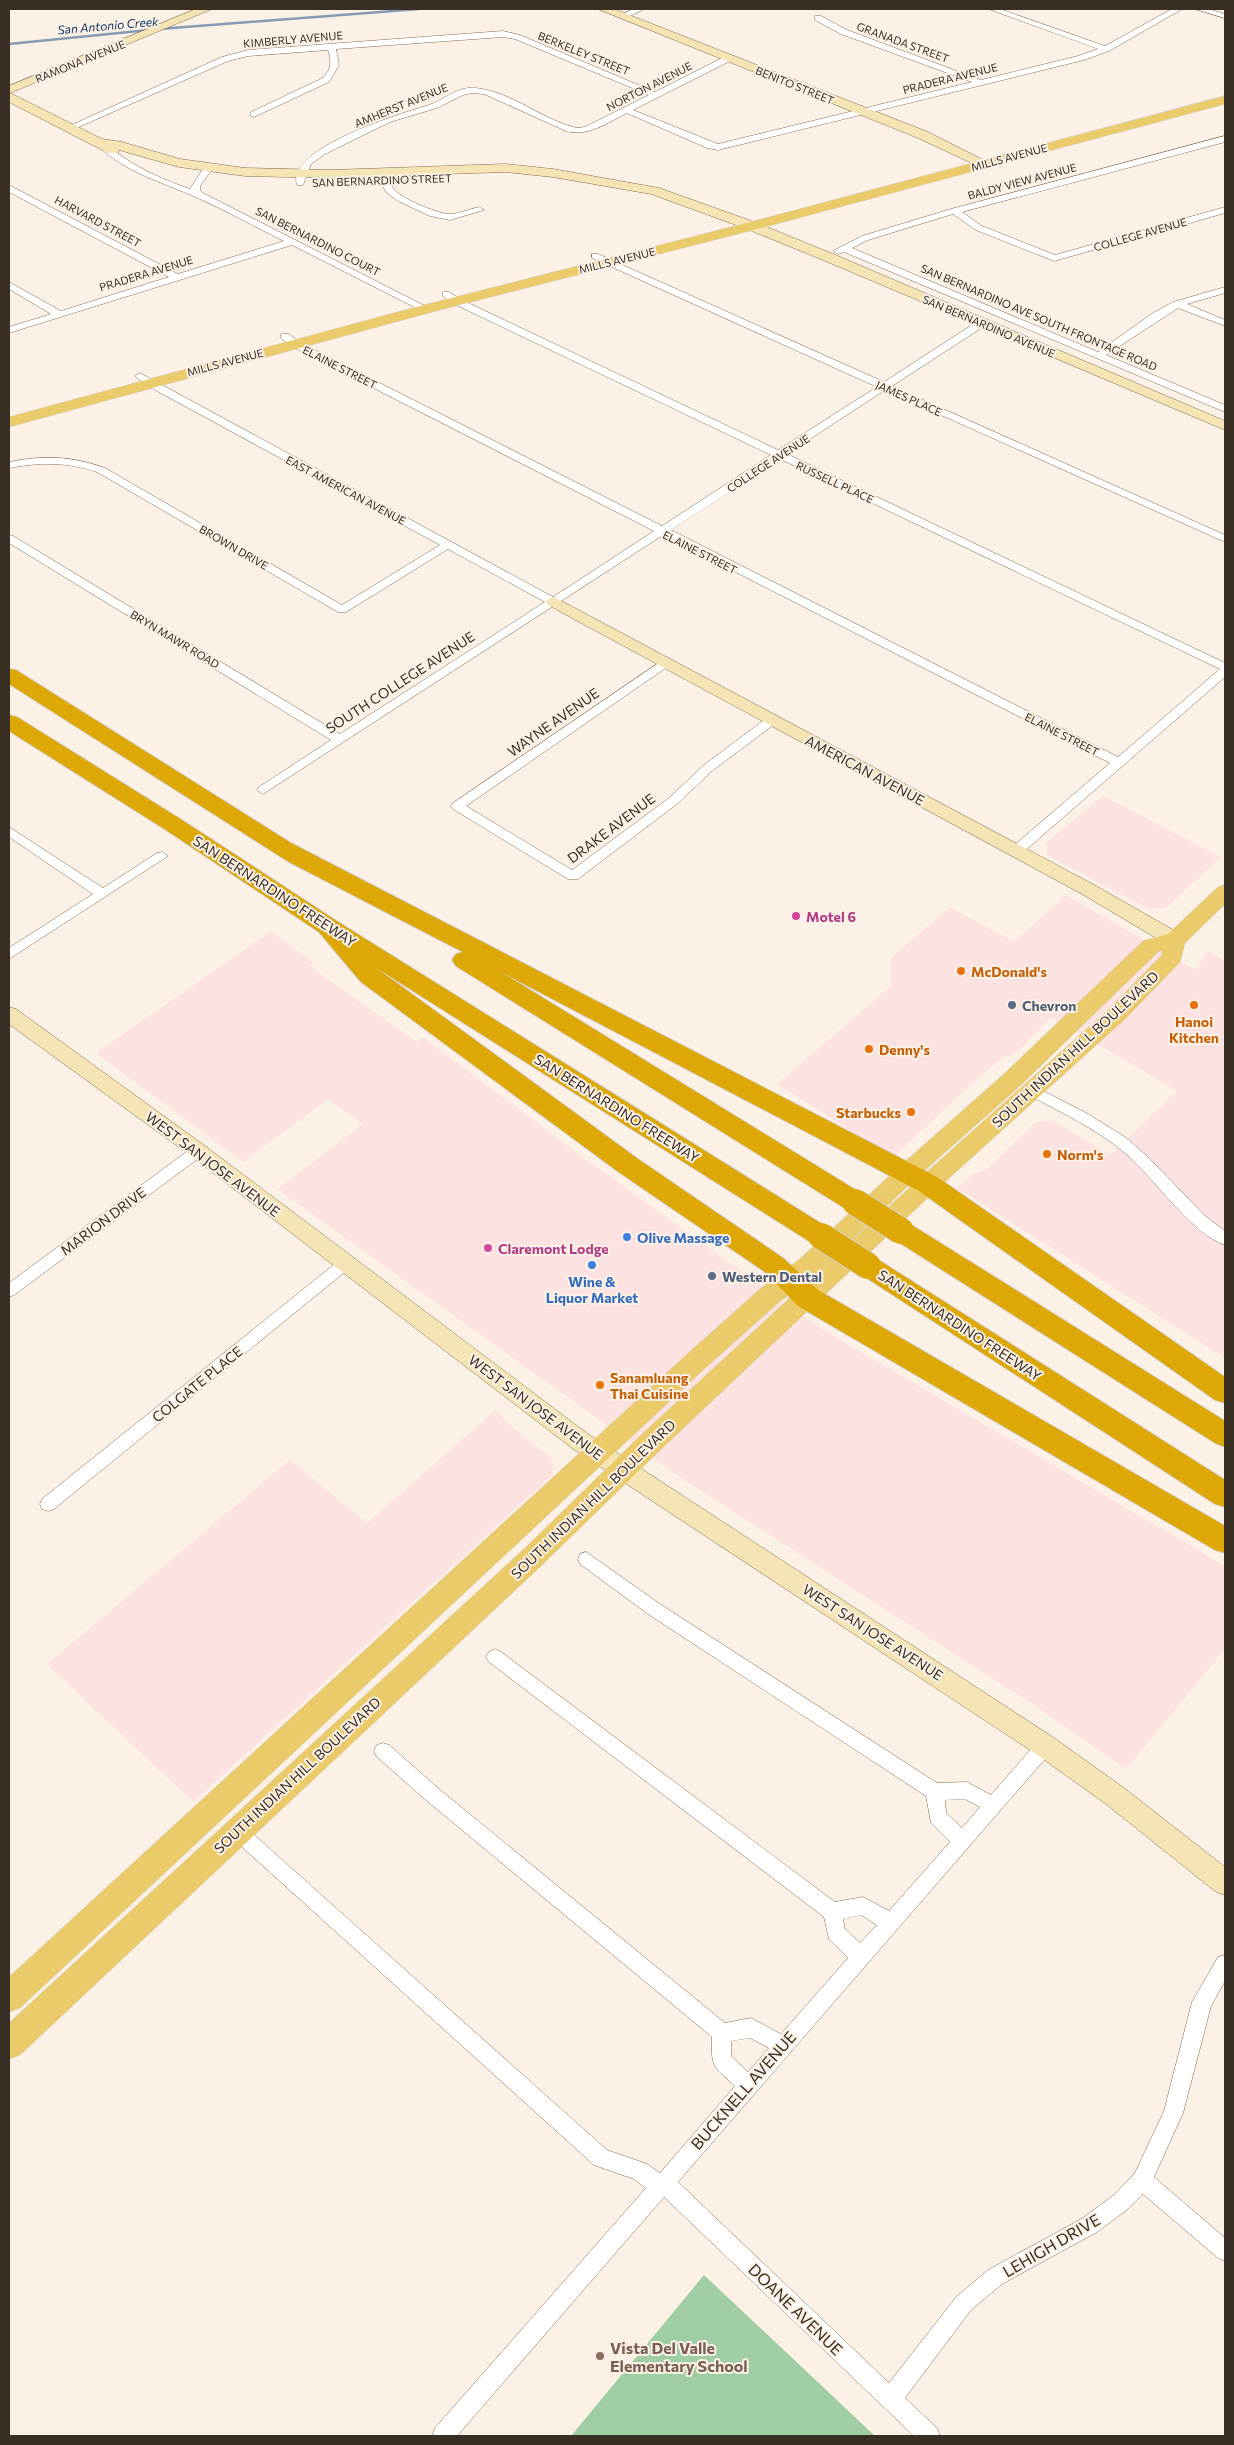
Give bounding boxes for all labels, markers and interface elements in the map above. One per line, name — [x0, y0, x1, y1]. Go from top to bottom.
water label: San Antonio Creek — [57, 14, 159, 36]
street label: GRANADA STREET — [855, 19, 951, 65]
street label: KIMBERLY AVENUE — [243, 28, 343, 50]
street label: BERKELEY STREET — [536, 29, 632, 77]
street label: RAMONA AVENUE — [33, 37, 127, 85]
street label: NORTON AVENUE — [604, 59, 694, 113]
street label: PRADERA AVENUE — [901, 60, 999, 96]
street label: BENITO STREET — [754, 63, 836, 107]
street label: AMHERST AVENUE — [352, 80, 450, 130]
street label: MILLS AVENUE — [969, 141, 1049, 173]
street label: BALDY VIEW AVENUE — [966, 160, 1078, 202]
street label: SAN BERNARDINO STREET — [312, 171, 452, 189]
street label: HARVARD STREET — [53, 193, 143, 249]
street label: SAN BERNARDINO COURT — [254, 204, 382, 278]
street label: COLLEGE AVENUE — [1092, 215, 1188, 253]
street label: MILLS AVENUE — [577, 244, 657, 276]
street label: PRADERA AVENUE — [98, 253, 194, 293]
street label: SAN BERNARDINO AVE SOUTH FRONTAGE ROAD — [919, 261, 1159, 373]
street label: SAN BERNARDINO AVENUE — [921, 292, 1057, 360]
street label: ELAINE STREET — [301, 343, 379, 391]
street label: MILLS AVENUE — [185, 346, 265, 378]
street label: JAMES PLACE — [874, 378, 944, 419]
street label: COLLEGE AVENUE — [724, 431, 812, 495]
street label: EAST AMERICAN AVENUE — [284, 453, 408, 527]
street label: RUSSELL PLACE — [794, 458, 876, 506]
street label: BROWN DRIVE — [197, 522, 271, 572]
street label: ELAINE STREET — [661, 528, 739, 576]
street label: BRYN MAWR ROAD — [128, 607, 222, 671]
street label: SOUTH COLLEGE AVENUE — [322, 627, 478, 737]
street label: WAYNE AVENUE — [504, 684, 602, 760]
street label: ELAINE STREET — [1023, 710, 1101, 758]
street label: AMERICAN AVENUE — [802, 731, 928, 809]
street label: DRAKE AVENUE — [564, 789, 658, 867]
street label: SAN BERNARDINO FREEWAY — [190, 832, 360, 950]
place label: Motel 6 — [806, 908, 856, 925]
marker: Motel 6 — [790, 910, 802, 922]
place label: McDonald's — [971, 963, 1047, 980]
marker: McDonald's — [955, 965, 967, 977]
street label: SOUTH INDIAN HILL BOULEVARD — [988, 967, 1162, 1131]
place label: Chevron — [1022, 997, 1076, 1014]
marker: Chevron — [1006, 999, 1018, 1011]
marker: Hanoi Kitchen — [1188, 999, 1200, 1011]
place label: Hanoi Kitchen — [1169, 1013, 1219, 1046]
place label: Denny's — [879, 1041, 931, 1058]
marker: Denny's — [863, 1043, 875, 1055]
street label: SAN BERNARDINO FREEWAY — [531, 1050, 703, 1166]
place label: Starbucks — [836, 1104, 901, 1121]
marker: Starbucks — [905, 1106, 917, 1118]
street label: WEST SAN JOSE AVENUE — [142, 1108, 284, 1220]
place label: Norm's — [1057, 1146, 1104, 1163]
marker: Norm's — [1041, 1148, 1053, 1160]
street label: MARION DRIVE — [57, 1183, 149, 1259]
place label: Olive Massage — [637, 1229, 730, 1246]
marker: Olive Massage — [621, 1231, 633, 1243]
place label: Claremont Lodge — [498, 1240, 609, 1257]
marker: Claremont Lodge — [482, 1242, 494, 1254]
marker: Wine & Liquor Market — [586, 1259, 598, 1271]
street label: SAN BERNARDINO FREEWAY — [875, 1266, 1045, 1384]
place label: Western Dental — [722, 1268, 822, 1285]
marker: Western Dental — [706, 1270, 718, 1282]
place label: Wine & Liquor Market — [546, 1273, 638, 1306]
street label: COLGATE PLACE — [148, 1342, 246, 1426]
street label: WEST SAN JOSE AVENUE — [465, 1351, 607, 1463]
place label: Sanamluang Thai Cuisine — [610, 1369, 689, 1402]
marker: Sanamluang Thai Cuisine — [594, 1379, 606, 1391]
street label: SOUTH INDIAN HILL BOULEVARD — [507, 1416, 679, 1582]
street label: WEST SAN JOSE AVENUE — [800, 1580, 946, 1684]
street label: SOUTH INDIAN HILL BOULEVARD — [210, 1693, 384, 1857]
street label: BUCKNELL AVENUE — [687, 2027, 799, 2153]
street label: LEHIGH DRIVE — [999, 2209, 1103, 2281]
street label: DOANE AVENUE — [745, 2259, 847, 2359]
place label: Vista Del Valle Elementary School — [610, 2338, 748, 2375]
marker: Vista Del Valle Elementary School — [594, 2350, 606, 2362]

